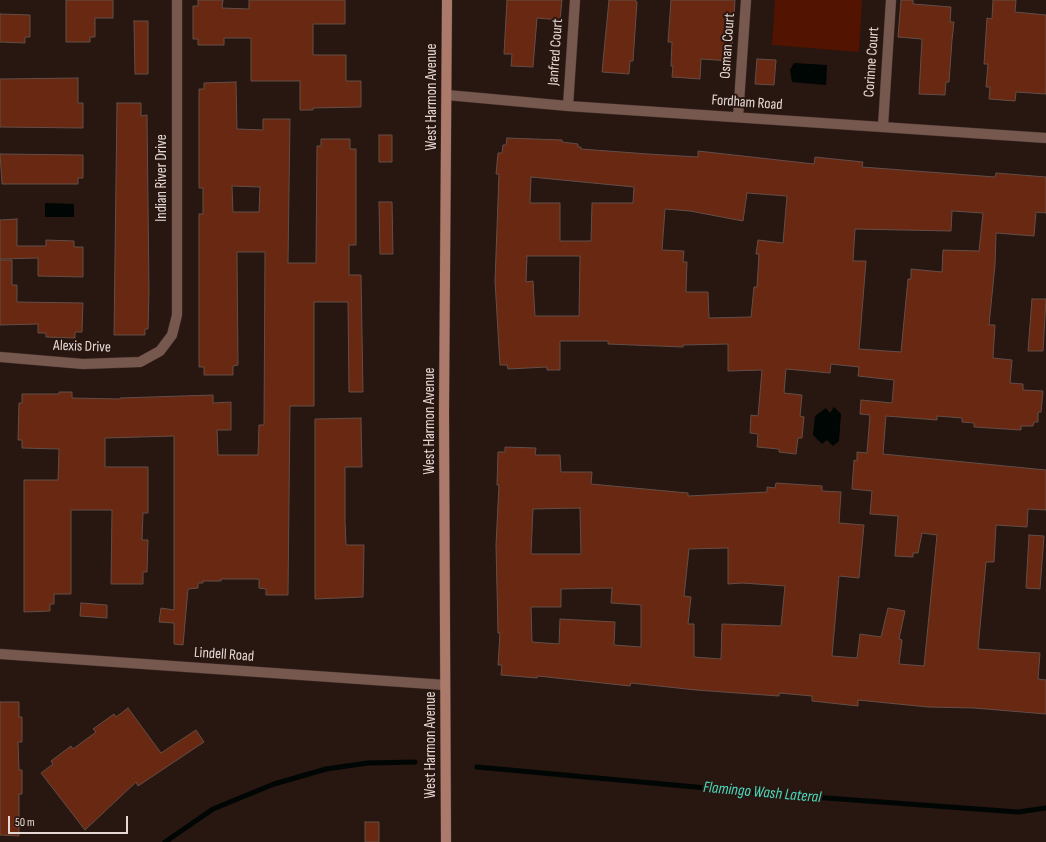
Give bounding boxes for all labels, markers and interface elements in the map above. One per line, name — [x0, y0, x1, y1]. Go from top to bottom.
street label: Osman Court — [717, 13, 739, 79]
street label: Janfred Court — [545, 18, 567, 86]
street label: Corinne Court — [861, 26, 883, 98]
street label: West Harmon Avenue — [423, 44, 441, 150]
street label: Fordham Road — [711, 92, 783, 114]
street label: Indian River Drive — [153, 134, 171, 222]
street label: Alexis Drive — [53, 337, 111, 357]
street label: West Harmon Avenue — [421, 368, 439, 474]
street label: Lindell Road — [193, 644, 255, 666]
street label: West Harmon Avenue — [422, 692, 440, 798]
water label: Flamingo Wash Lateral — [702, 778, 822, 808]
scale bar — [10, 808, 130, 834]
text: 50 m — [15, 815, 35, 830]

